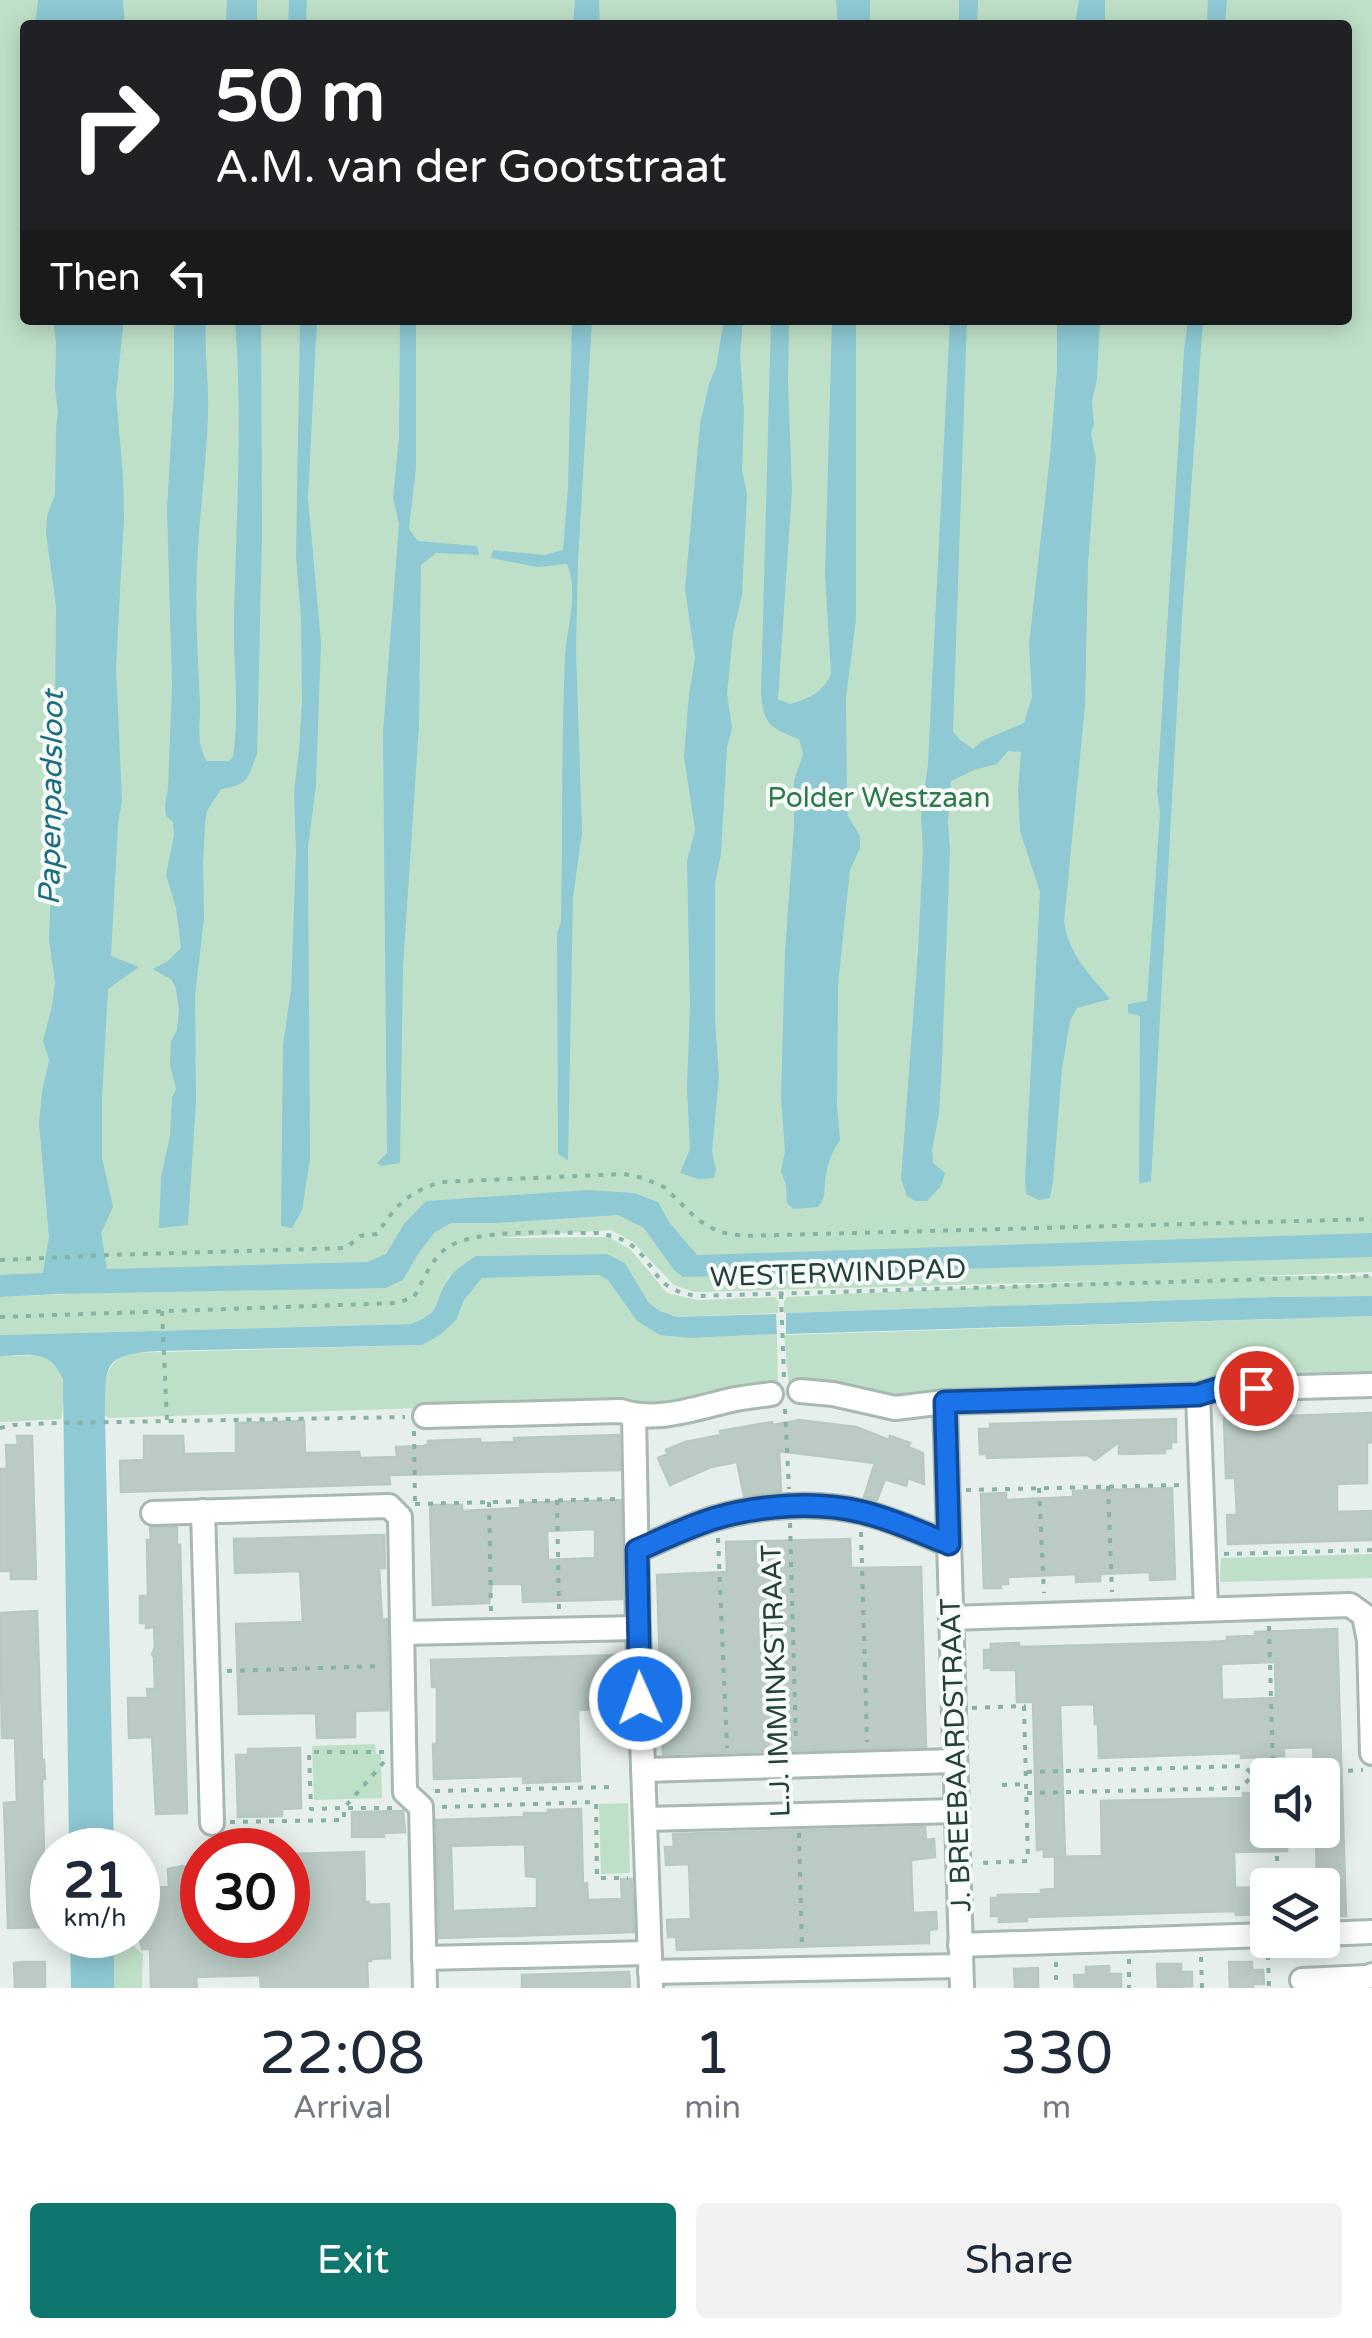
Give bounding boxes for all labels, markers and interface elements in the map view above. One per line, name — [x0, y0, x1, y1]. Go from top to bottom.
text: 50 m — [215, 56, 385, 140]
icon: right — [50, 60, 180, 190]
text: A.M. van der Gootstraat — [215, 141, 727, 195]
icon: left — [161, 250, 216, 305]
text: Then — [50, 255, 141, 301]
water label: Papenpadsloot — [31, 687, 72, 906]
park label: Polder Westzaan — [767, 781, 991, 815]
street label: WESTERWINDPAD — [709, 1252, 967, 1294]
pin — [1214, 1346, 1299, 1431]
icon: arrive — [1229, 1361, 1284, 1416]
street label: L.J. IMMINKSTRAAT — [754, 1544, 798, 1818]
street label: J. BREEBAARDSTRAAT — [934, 1597, 978, 1912]
position arrow — [588, 1647, 692, 1751]
map controls — [1250, 1758, 1340, 1958]
button: sound — [1250, 1758, 1340, 1848]
speed limit sign: 30 — [180, 1828, 310, 1958]
text: 21 — [64, 1851, 126, 1911]
button: layers — [1250, 1868, 1340, 1958]
text: km/h — [64, 1903, 126, 1933]
text: 22:08 — [259, 2018, 425, 2090]
text: 1 — [694, 2018, 731, 2090]
text: 330 — [1000, 2018, 1113, 2090]
text: Arrival — [293, 2089, 392, 2127]
text: min — [684, 2089, 741, 2127]
text: m — [1042, 2089, 1071, 2127]
button: Exit — [30, 2203, 676, 2318]
button: Share — [696, 2203, 1342, 2318]

